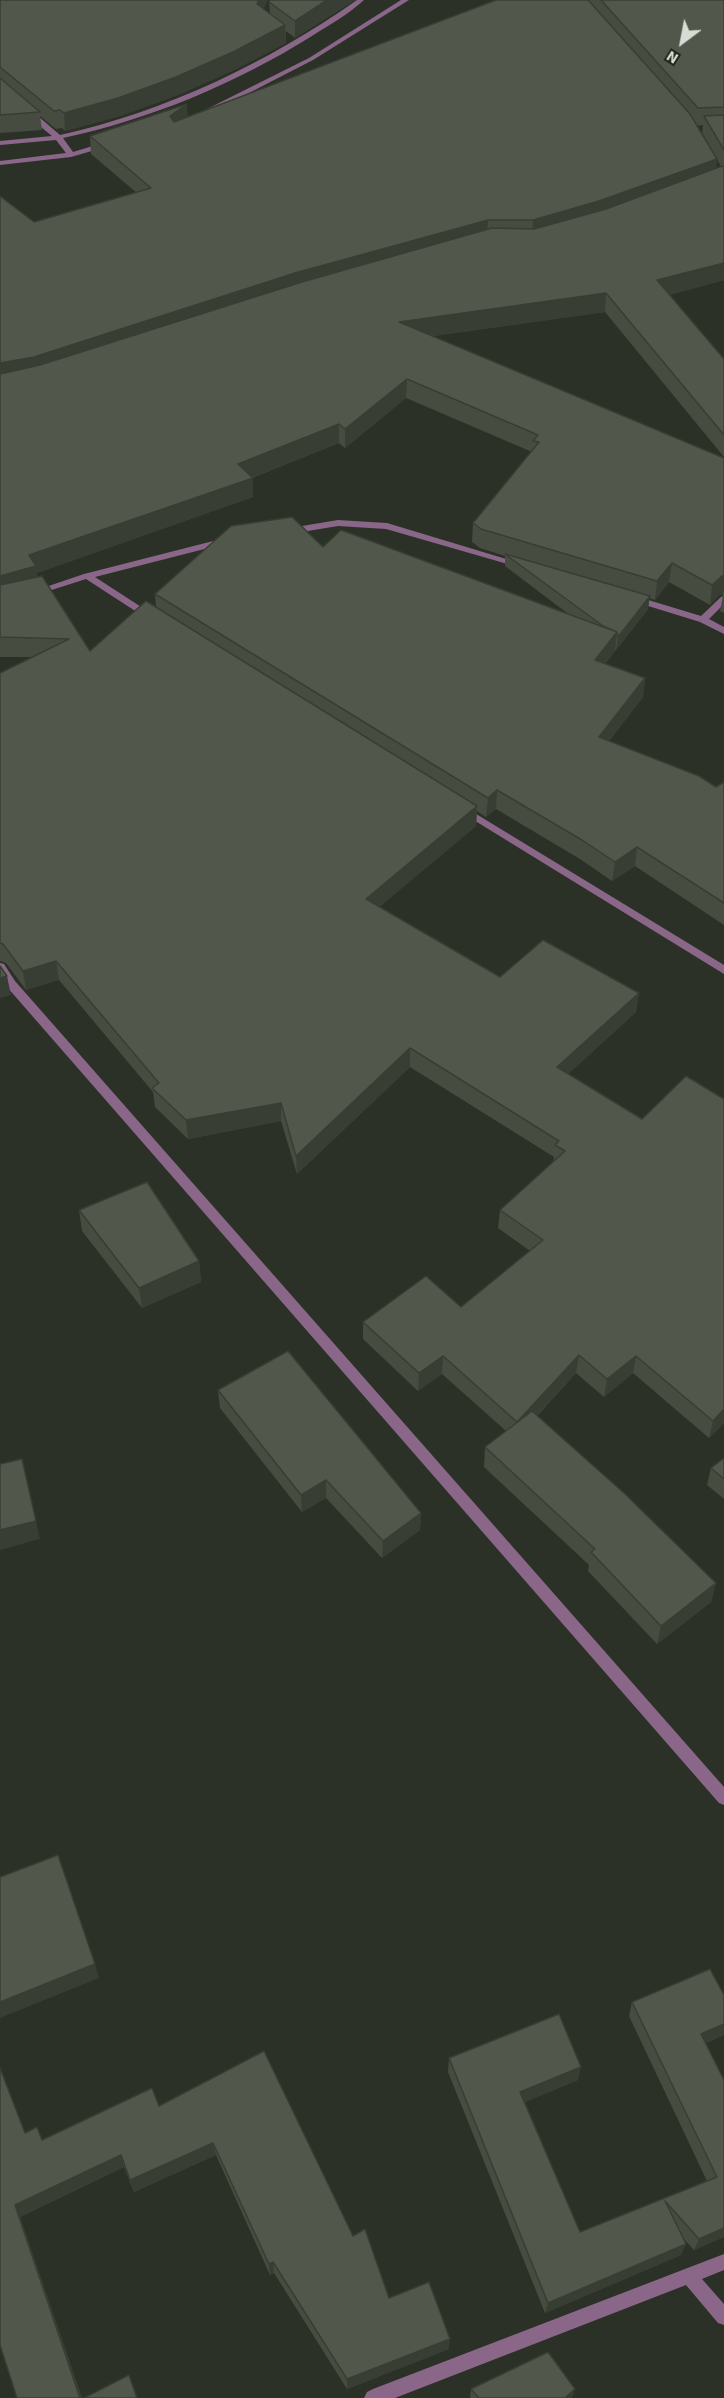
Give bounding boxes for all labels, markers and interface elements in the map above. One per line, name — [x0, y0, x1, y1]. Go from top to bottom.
north arrow — [652, 12, 712, 72]
text: N — [662, 45, 683, 69]

